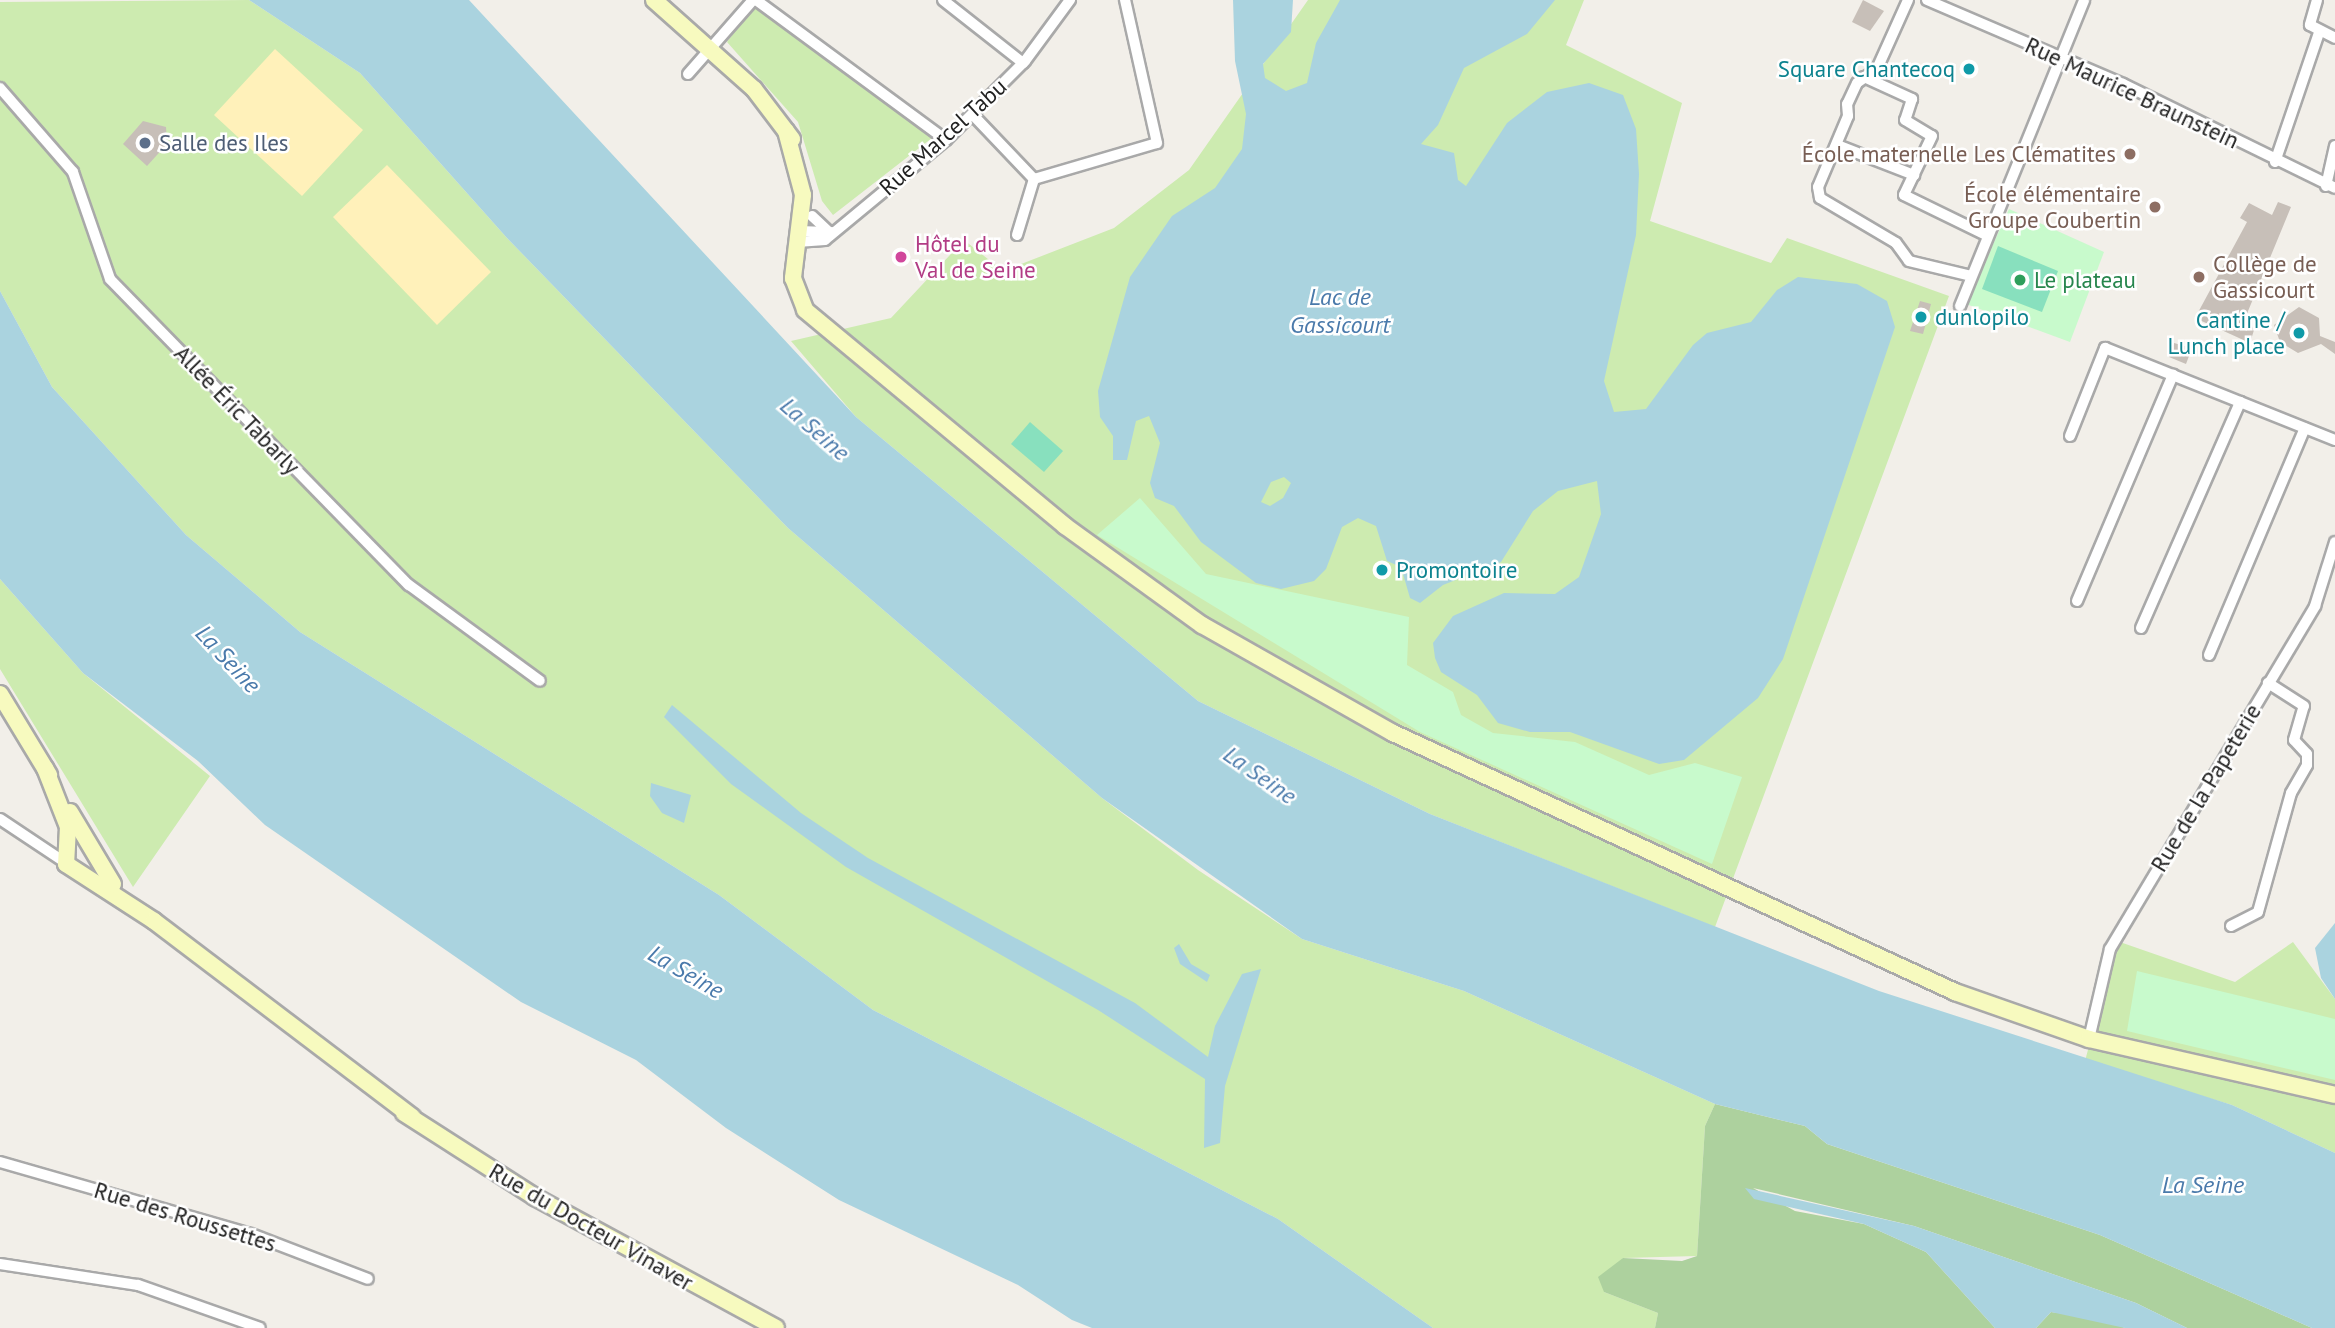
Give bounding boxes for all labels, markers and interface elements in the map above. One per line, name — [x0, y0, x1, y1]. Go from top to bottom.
street label: Rue Maurice Braunstein — [2021, 31, 2243, 155]
place label: Square Chantecoq — [1778, 55, 1955, 83]
marker: Square Chantecoq — [1961, 61, 1977, 77]
street label: Rue Marcel Tabu — [874, 73, 1012, 201]
place label: Salle des Iles — [159, 129, 289, 157]
marker: Salle des Iles — [137, 135, 153, 151]
place label: École maternelle Les Clématites — [1802, 140, 2116, 168]
marker: École maternelle Les Clématites — [2122, 146, 2138, 162]
place label: École élémentaire Groupe Coubertin — [1964, 180, 2141, 234]
marker: École élémentaire Groupe Coubertin — [2147, 199, 2163, 215]
place label: Hôtel du Val de Seine — [915, 230, 1036, 284]
marker: Hôtel du Val de Seine — [893, 249, 909, 265]
place label: Collège de Gassicourt — [2213, 250, 2317, 304]
place label: Le plateau — [2034, 266, 2136, 294]
marker: Collège de Gassicourt — [2191, 269, 2207, 285]
marker: Le plateau — [2012, 272, 2028, 288]
water label: Lac de Gassicourt — [1290, 283, 1390, 339]
place label: dunlopilo — [1935, 303, 2029, 331]
place label: Cantine / Lunch place — [2167, 306, 2285, 360]
marker: dunlopilo — [1913, 309, 1929, 325]
marker: Cantine / Lunch place — [2291, 325, 2307, 341]
street label: Allée Éric Tabarly — [168, 339, 306, 481]
water label: La Seine — [775, 391, 855, 467]
place label: Promontoire — [1396, 556, 1517, 584]
marker: Promontoire — [1374, 562, 1390, 578]
water label: La Seine — [189, 619, 267, 699]
street label: Rue de la Papeterie — [2145, 699, 2267, 877]
water label: La Seine — [1218, 740, 1302, 810]
water label: La Seine — [643, 939, 729, 1005]
street label: Rue du Docteur Vinaver — [484, 1157, 698, 1297]
water label: La Seine — [2162, 1171, 2244, 1199]
street label: Rue des Roussettes — [91, 1176, 279, 1258]

